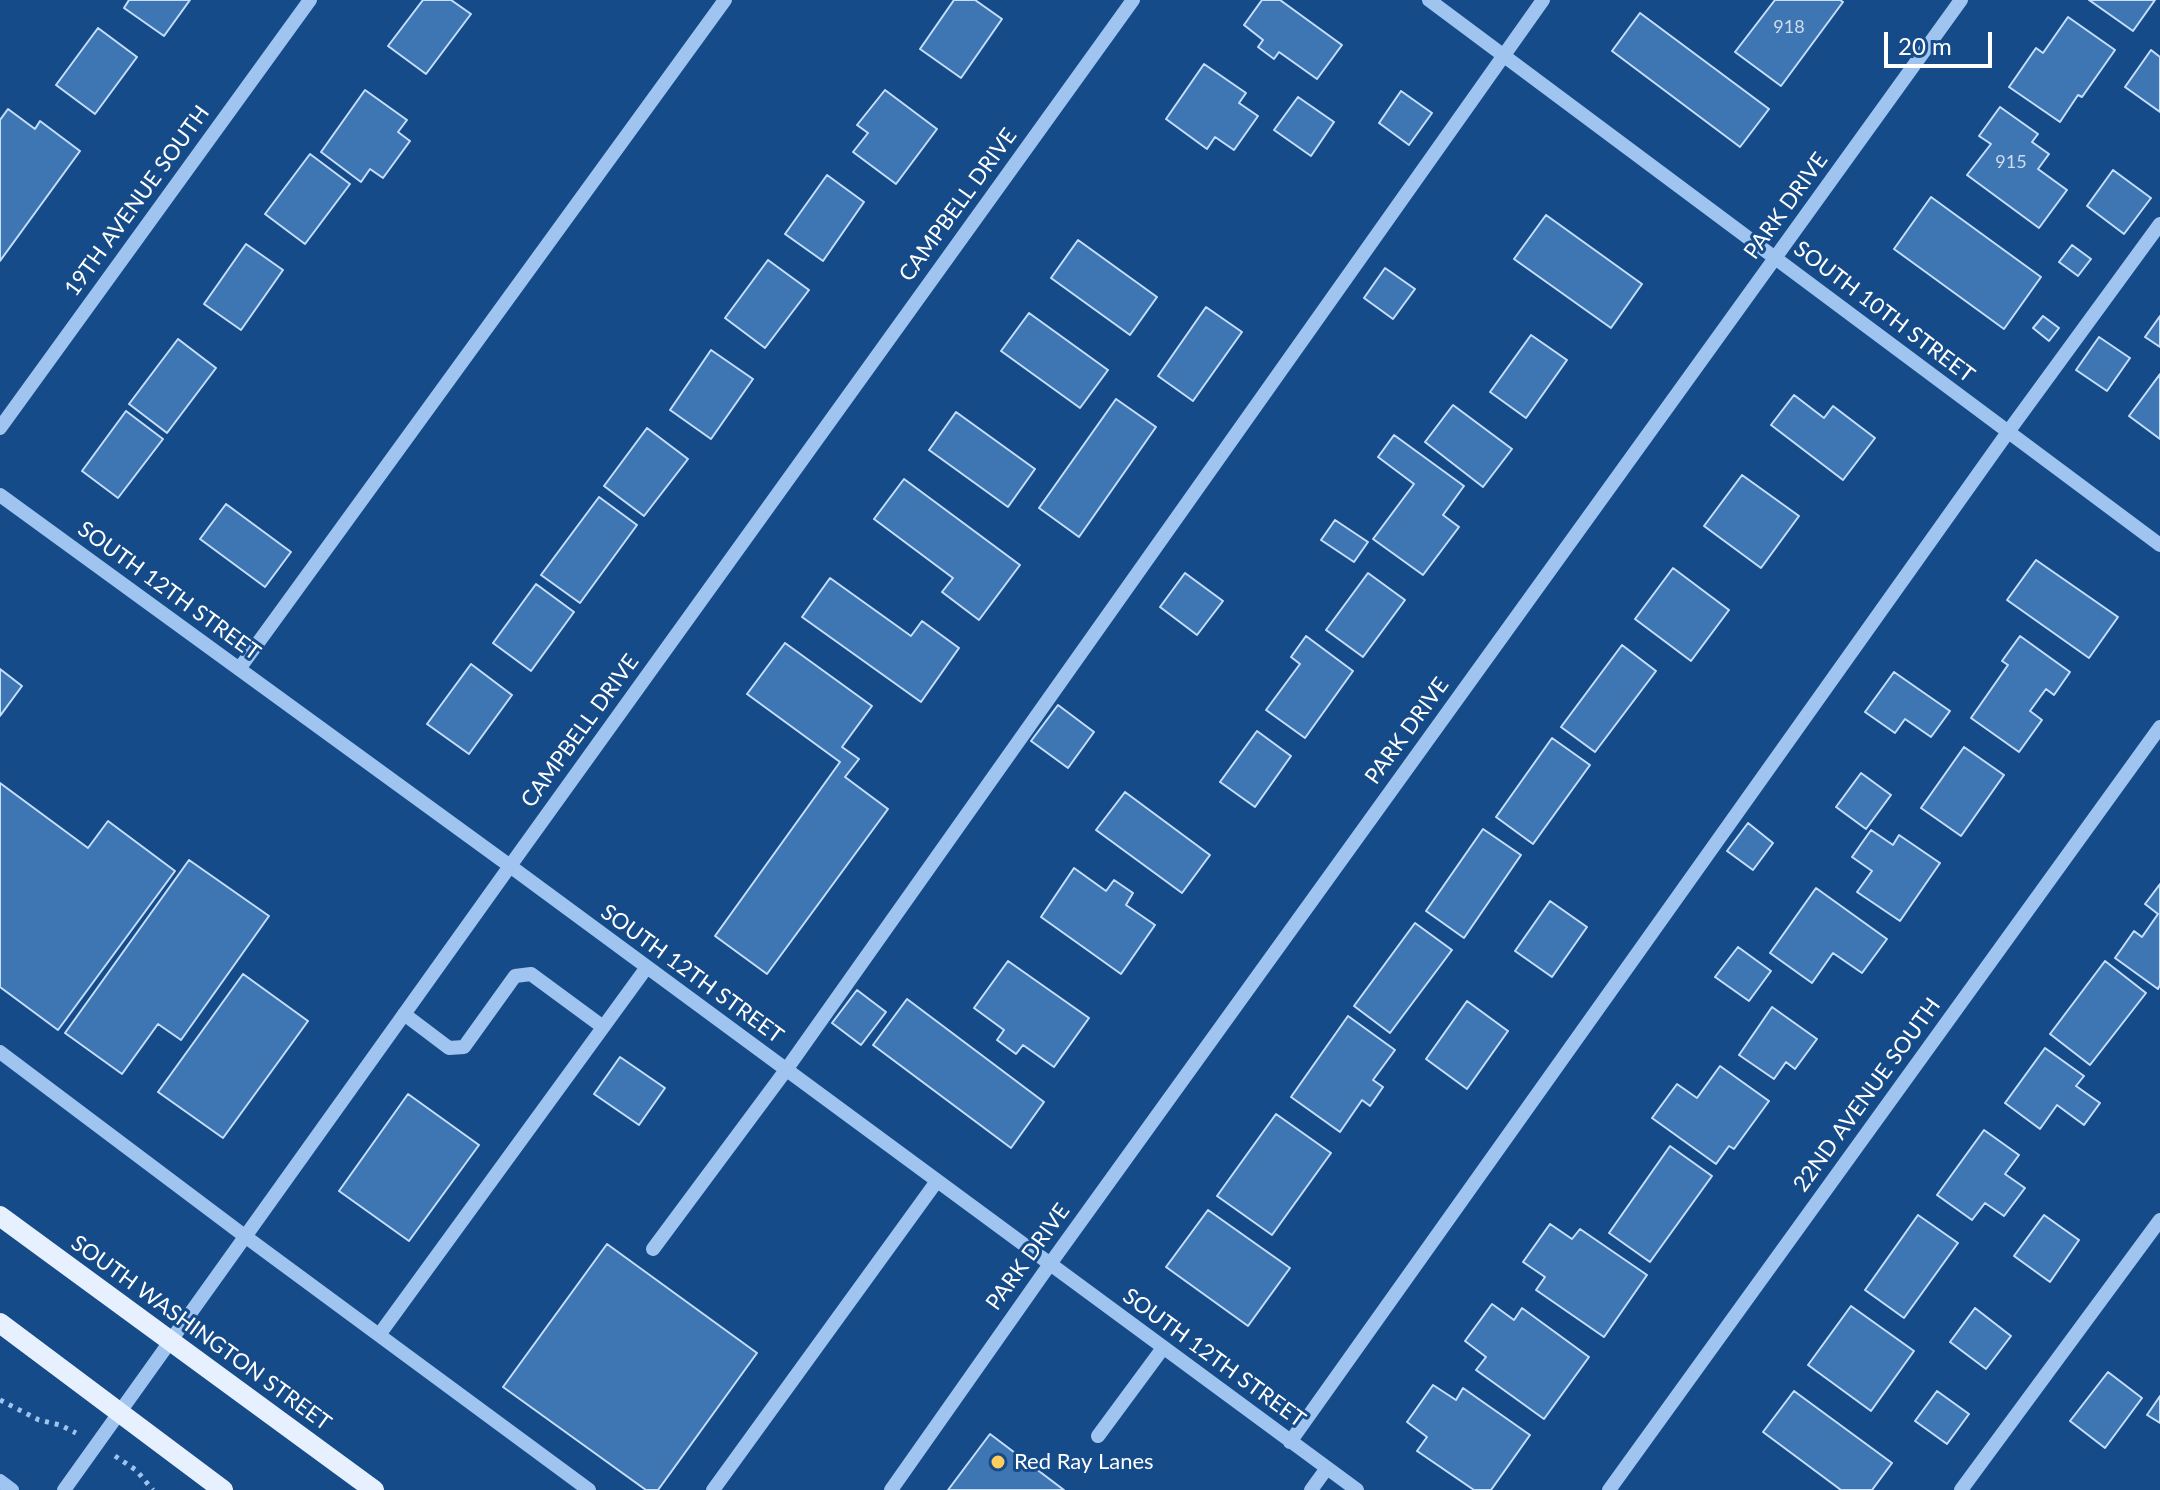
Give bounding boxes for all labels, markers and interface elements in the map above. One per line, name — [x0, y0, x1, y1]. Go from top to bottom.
house number: 918 — [1773, 16, 1805, 38]
scale bar — [1888, 16, 1996, 66]
text: 20 m — [1898, 31, 1952, 60]
street label: 19TH AVENUE SOUTH — [59, 101, 215, 301]
street label: CAMPBELL DRIVE — [894, 123, 1022, 287]
street label: PARK DRIVE — [1739, 148, 1833, 264]
house number: 915 — [1995, 151, 2027, 173]
street label: SOUTH 10TH STREET — [1789, 236, 1979, 388]
street label: SOUTH 12TH STREET — [73, 516, 265, 666]
street label: CAMPBELL DRIVE — [516, 649, 644, 813]
street label: PARK DRIVE — [1360, 673, 1454, 789]
street label: SOUTH 12TH STREET — [596, 899, 788, 1049]
street label: 22ND AVENUE SOUTH — [1788, 993, 1946, 1197]
street label: PARK DRIVE — [981, 1199, 1075, 1315]
street label: SOUTH WASHINGTON STREET — [66, 1230, 336, 1436]
street label: SOUTH 12TH STREET — [1118, 1283, 1310, 1433]
place label: Red Ray Lanes — [1014, 1449, 1154, 1475]
marker: Red Ray Lanes — [989, 1453, 1007, 1471]

